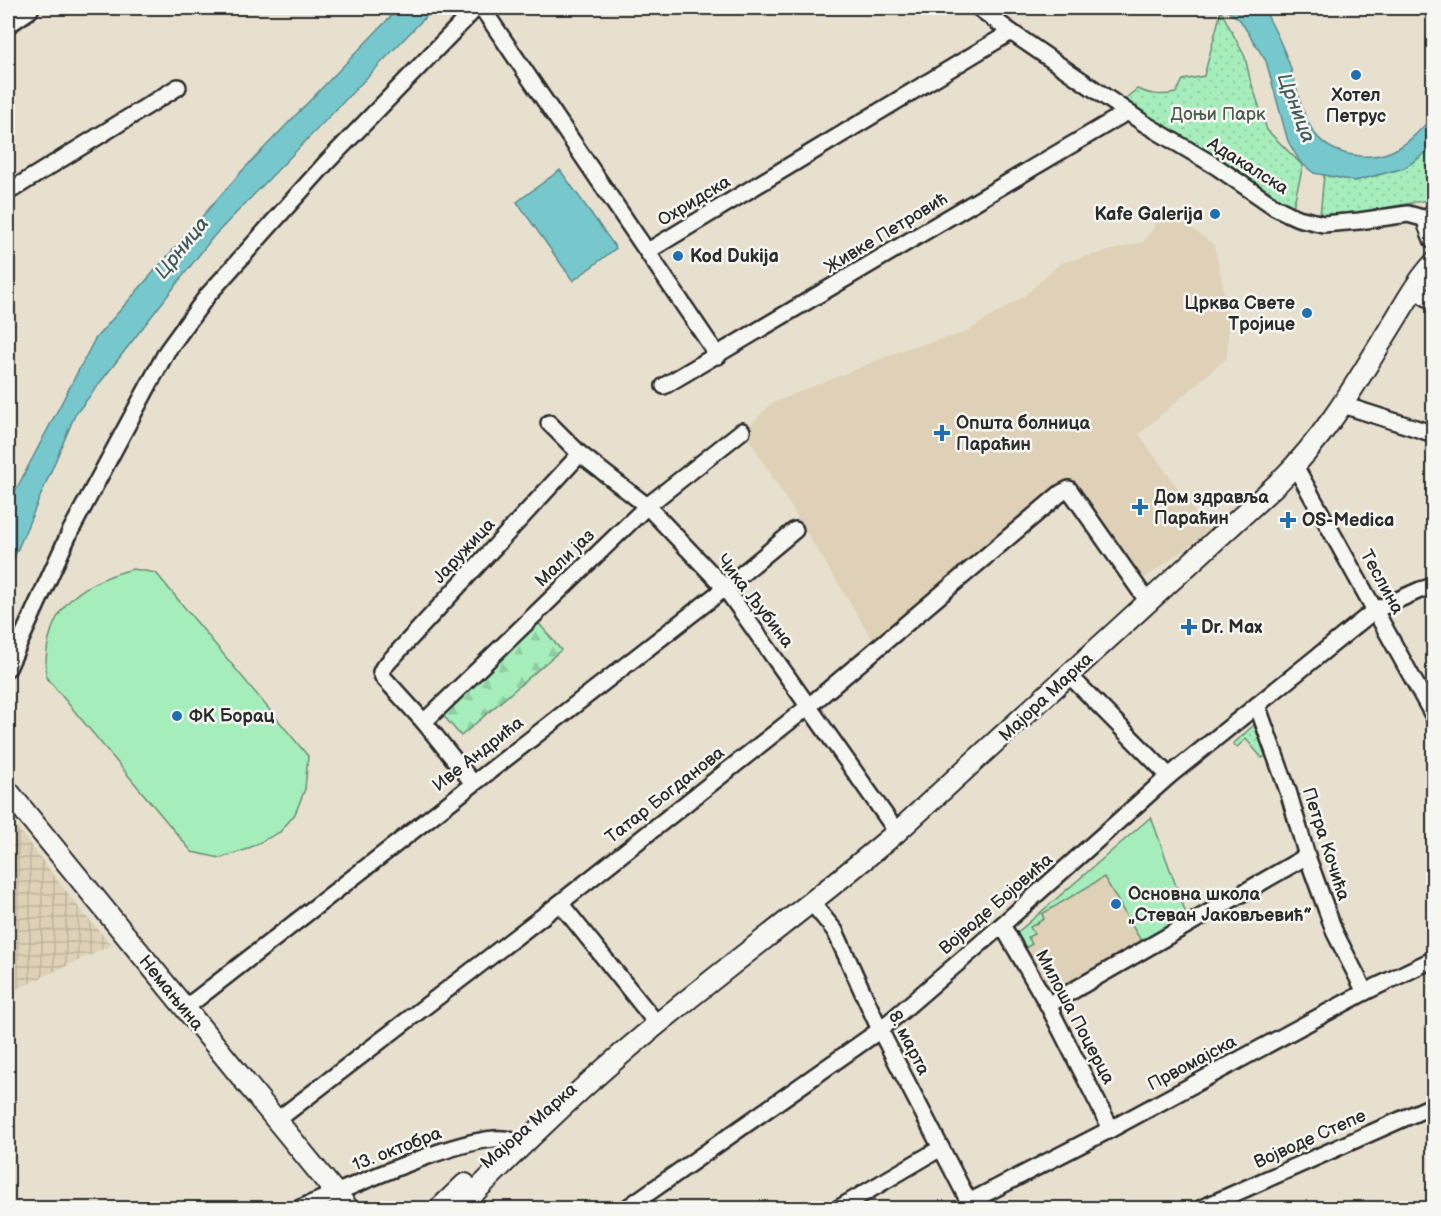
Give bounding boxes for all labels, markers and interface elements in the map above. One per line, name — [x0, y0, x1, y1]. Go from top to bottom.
marker: Хотел Петрус — [1349, 68, 1363, 82]
water label: Црница — [1272, 70, 1320, 146]
place label: Хотел Петрус — [1326, 85, 1386, 127]
park label: Доњи Парк — [1170, 104, 1266, 125]
street label: Адакалска — [1203, 132, 1293, 199]
street label: Охридска — [654, 171, 734, 231]
street label: Живке Петровић — [821, 188, 951, 278]
place label: Kafe Galerija — [1095, 204, 1203, 225]
marker: Kafe Galerija — [1208, 207, 1222, 221]
water label: Црница — [150, 212, 214, 284]
place label: Kod Dukija — [690, 246, 779, 267]
marker: Kod Dukija — [671, 249, 685, 263]
place label: Црква Свете Тројице — [1185, 293, 1295, 335]
marker: Црква Свете Тројице — [1300, 306, 1314, 320]
place label: Општа болница Параћин — [956, 413, 1090, 455]
marker: Општа болница Параћин — [933, 424, 951, 442]
place label: Дом здравља Параћин — [1154, 487, 1269, 529]
marker: Дом здравља Параћин — [1131, 498, 1149, 516]
place label: OS-Medica — [1302, 510, 1394, 531]
marker: OS-Medica — [1279, 511, 1297, 529]
street label: Јаружица — [429, 514, 500, 588]
street label: Мали јаз — [531, 524, 599, 591]
street label: Теслина — [1356, 546, 1408, 618]
street label: Чика Љубина — [712, 550, 798, 652]
place label: Dr. Max — [1201, 617, 1262, 638]
marker: Dr. Max — [1182, 620, 1196, 634]
street label: Мајора Марка — [995, 648, 1098, 746]
place label: ФК Борац — [189, 706, 274, 727]
marker: ФК Борац — [170, 709, 184, 723]
street label: Иве Андрића — [428, 712, 528, 796]
street label: Татар Богданова — [601, 742, 729, 848]
street label: Петра Кочића — [1298, 785, 1354, 903]
street label: Војводе Бојовића — [935, 849, 1057, 959]
place label: Основна школа „Стеван Јаковљевић” — [1128, 884, 1312, 926]
marker: Основна школа „Стеван Јаковљевић” — [1109, 897, 1123, 911]
street label: Милоша Поцерца — [1031, 946, 1119, 1088]
street label: Немањина — [134, 951, 208, 1035]
street label: 8. марта — [884, 1007, 934, 1079]
street label: Првомајска — [1144, 1031, 1240, 1095]
street label: Мајора Марка — [477, 1078, 582, 1173]
street label: Војводе Степе — [1251, 1105, 1369, 1173]
street label: 13. октобра — [350, 1122, 445, 1176]

